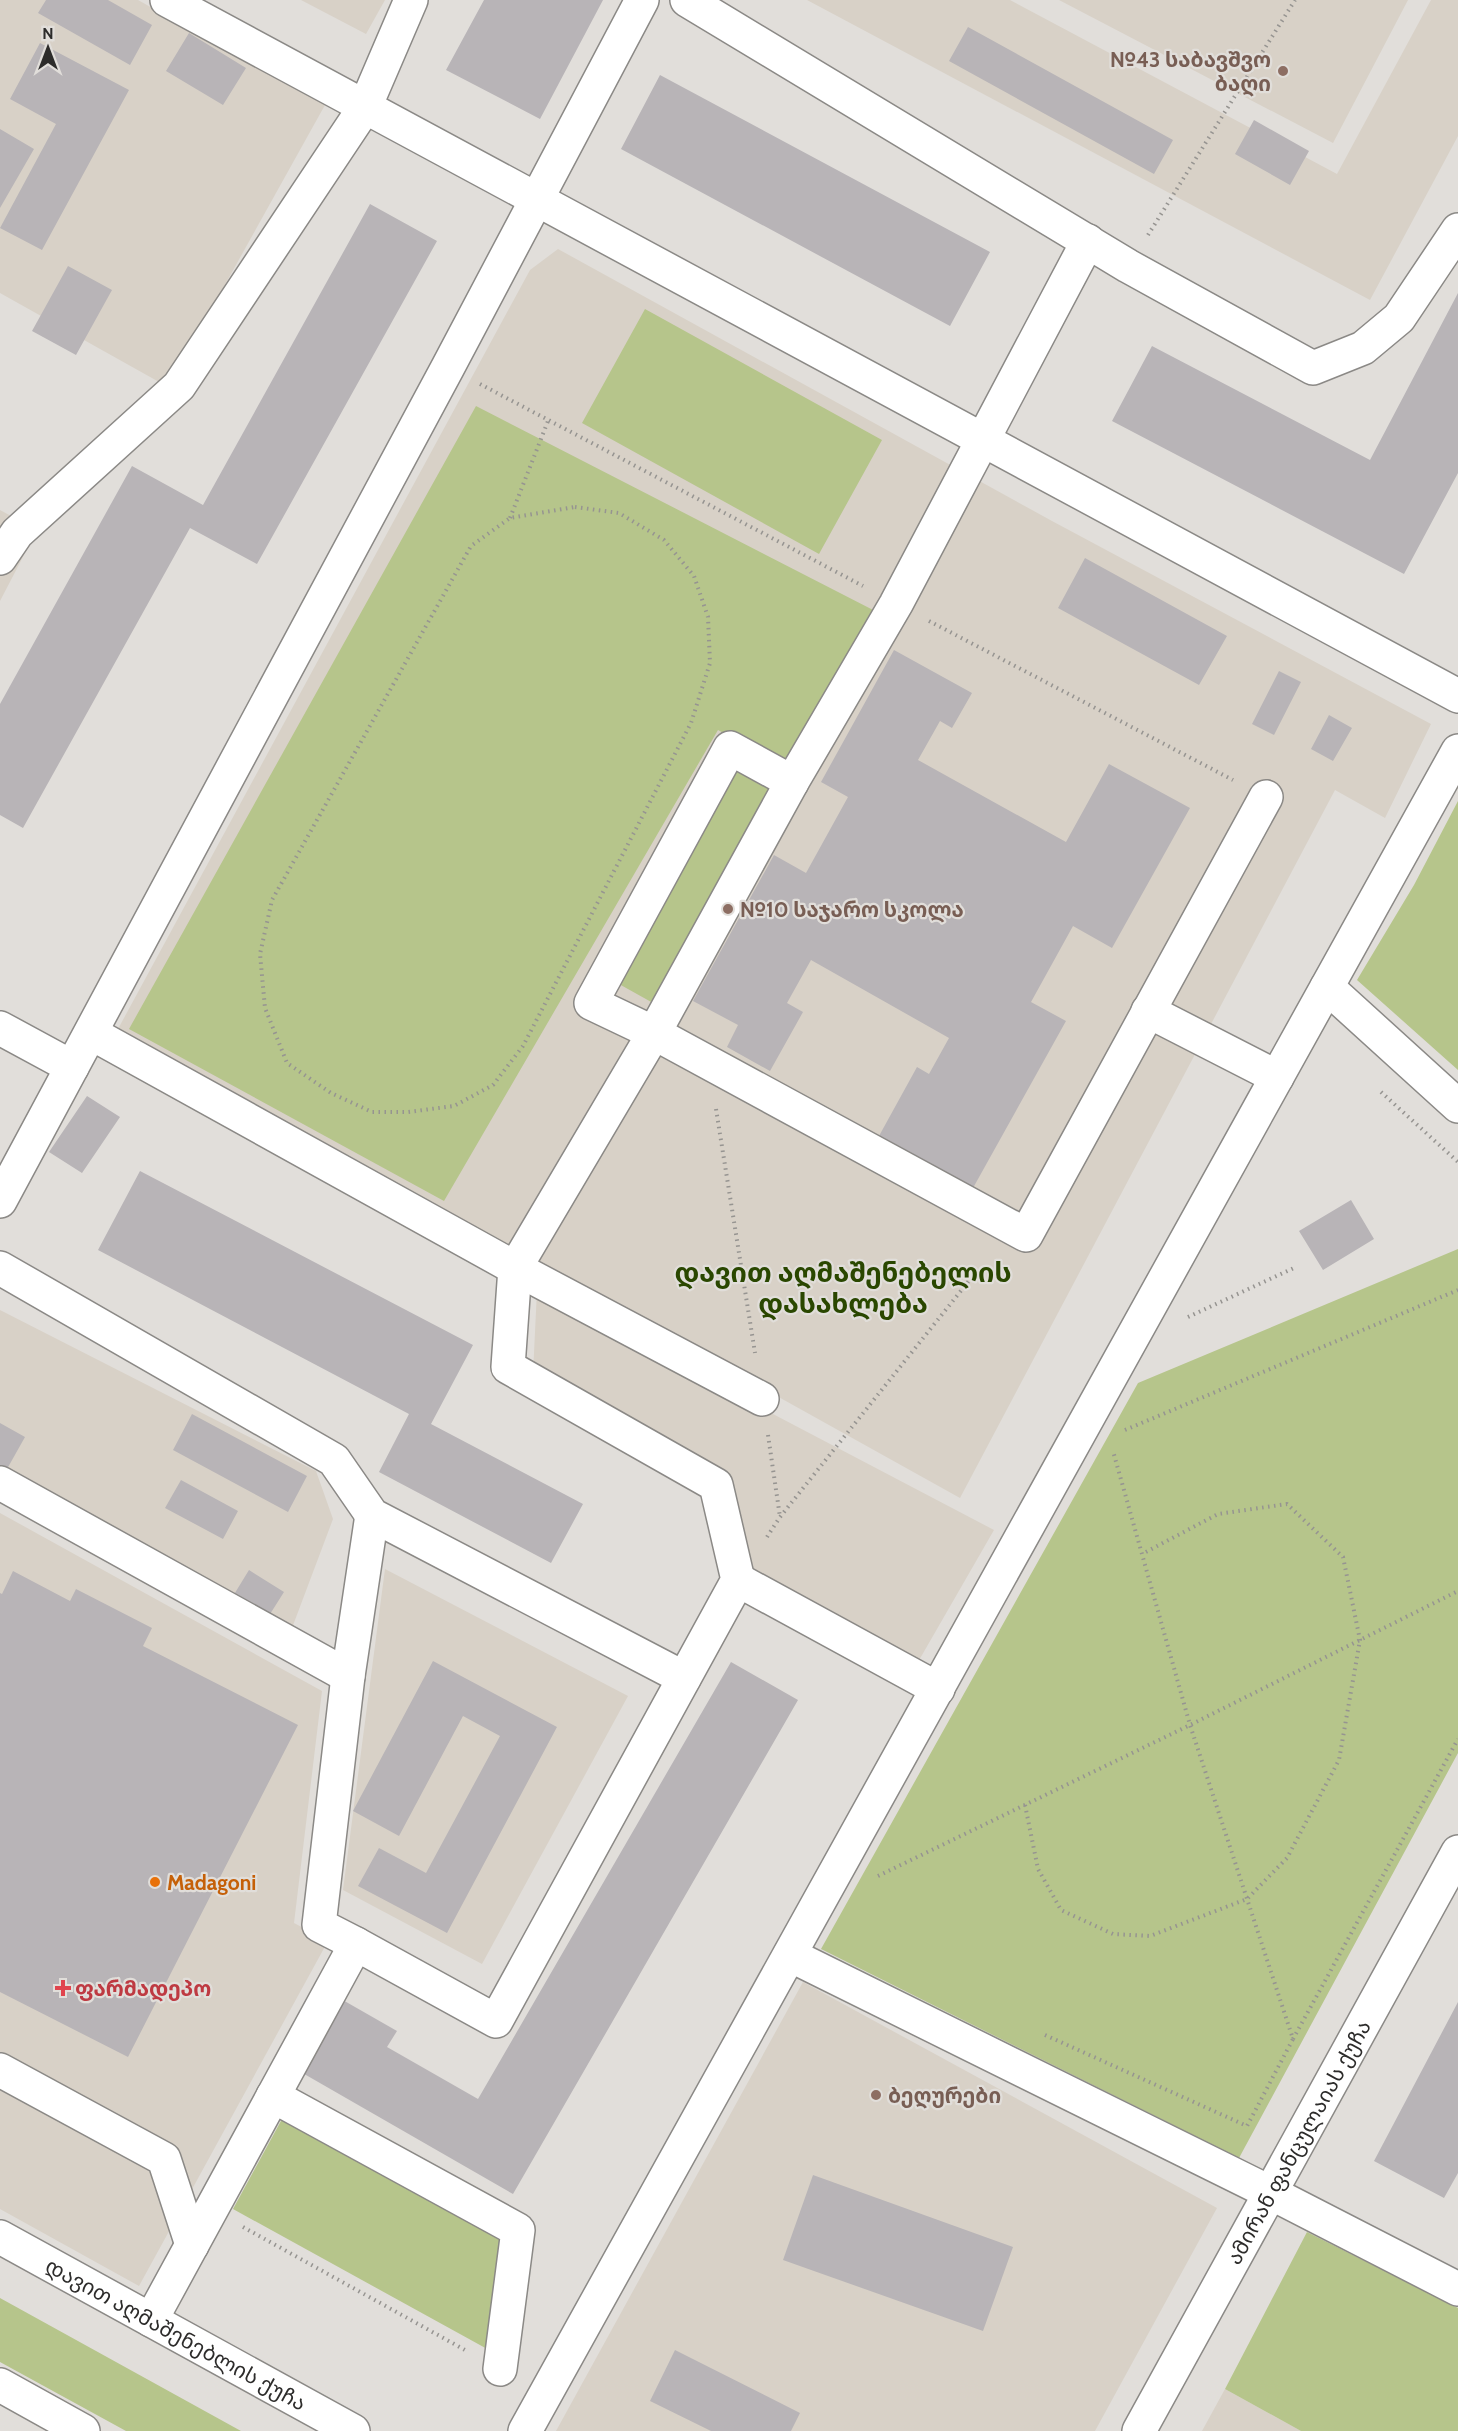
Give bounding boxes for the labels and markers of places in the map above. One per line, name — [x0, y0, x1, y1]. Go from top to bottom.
place label: №43 საბავშვო ბაღი — [1110, 47, 1271, 97]
marker: №43 საბავშვო ბაღი — [1276, 64, 1290, 78]
place label: №10 საჯარო სკოლა — [740, 897, 964, 923]
marker: №10 საჯარო სკოლა — [721, 902, 735, 916]
place label: Madagoni — [167, 1870, 256, 1895]
marker: Madagoni — [148, 1875, 162, 1889]
place label: ფარმადეპო — [75, 1976, 211, 2002]
marker: ფარმადეპო — [56, 1981, 70, 1995]
place label: ბეღურები — [888, 2083, 1001, 2109]
marker: ბეღურები — [869, 2088, 883, 2102]

